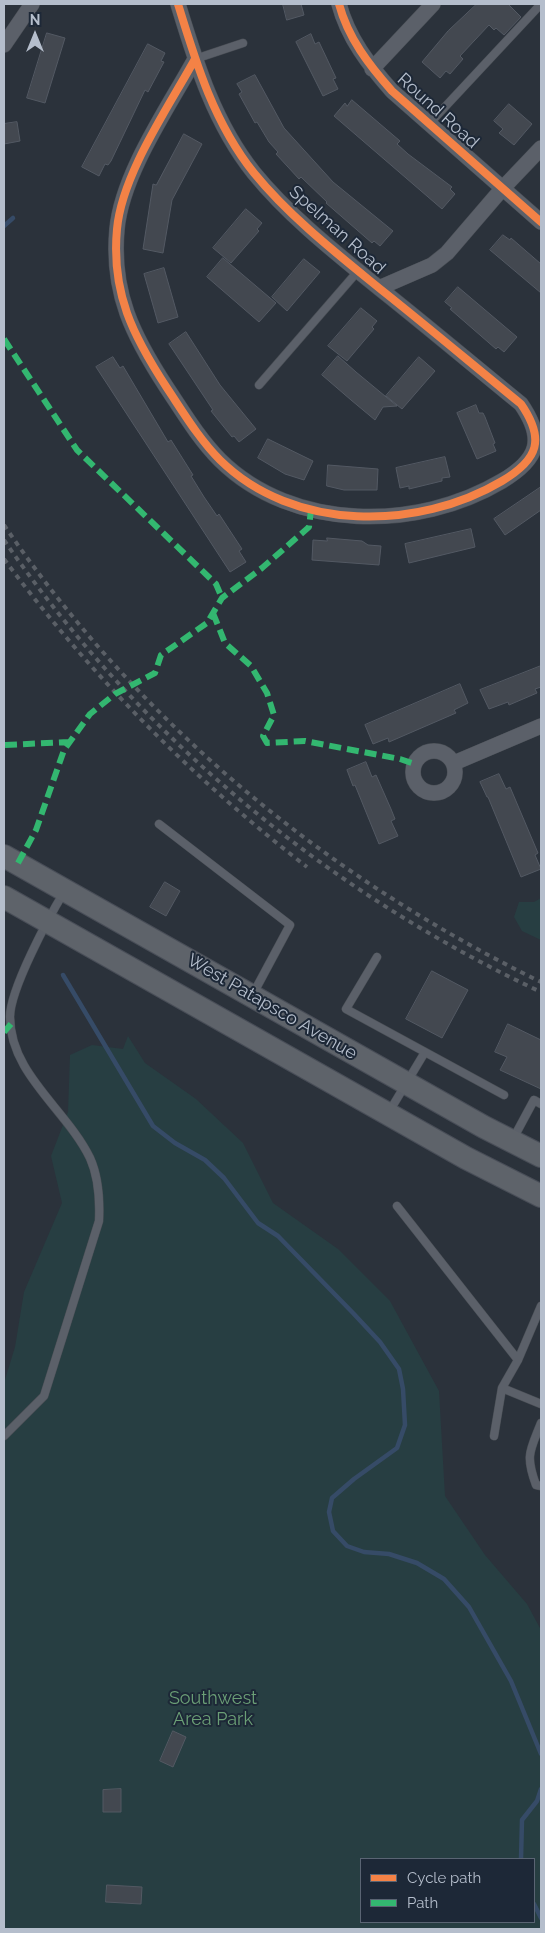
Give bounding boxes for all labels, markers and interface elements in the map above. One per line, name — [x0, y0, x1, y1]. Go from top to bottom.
north arrow — [10, 10, 60, 60]
text: N — [30, 12, 40, 28]
street label: Round Road — [393, 69, 483, 153]
street label: Spelman Road — [284, 181, 390, 279]
street label: West Patapsco Avenue — [183, 950, 361, 1064]
park label: Southwest Area Park — [169, 1688, 257, 1730]
legend — [360, 1858, 535, 1923]
text: Cycle path — [407, 1869, 481, 1887]
text: Path — [407, 1894, 438, 1912]

